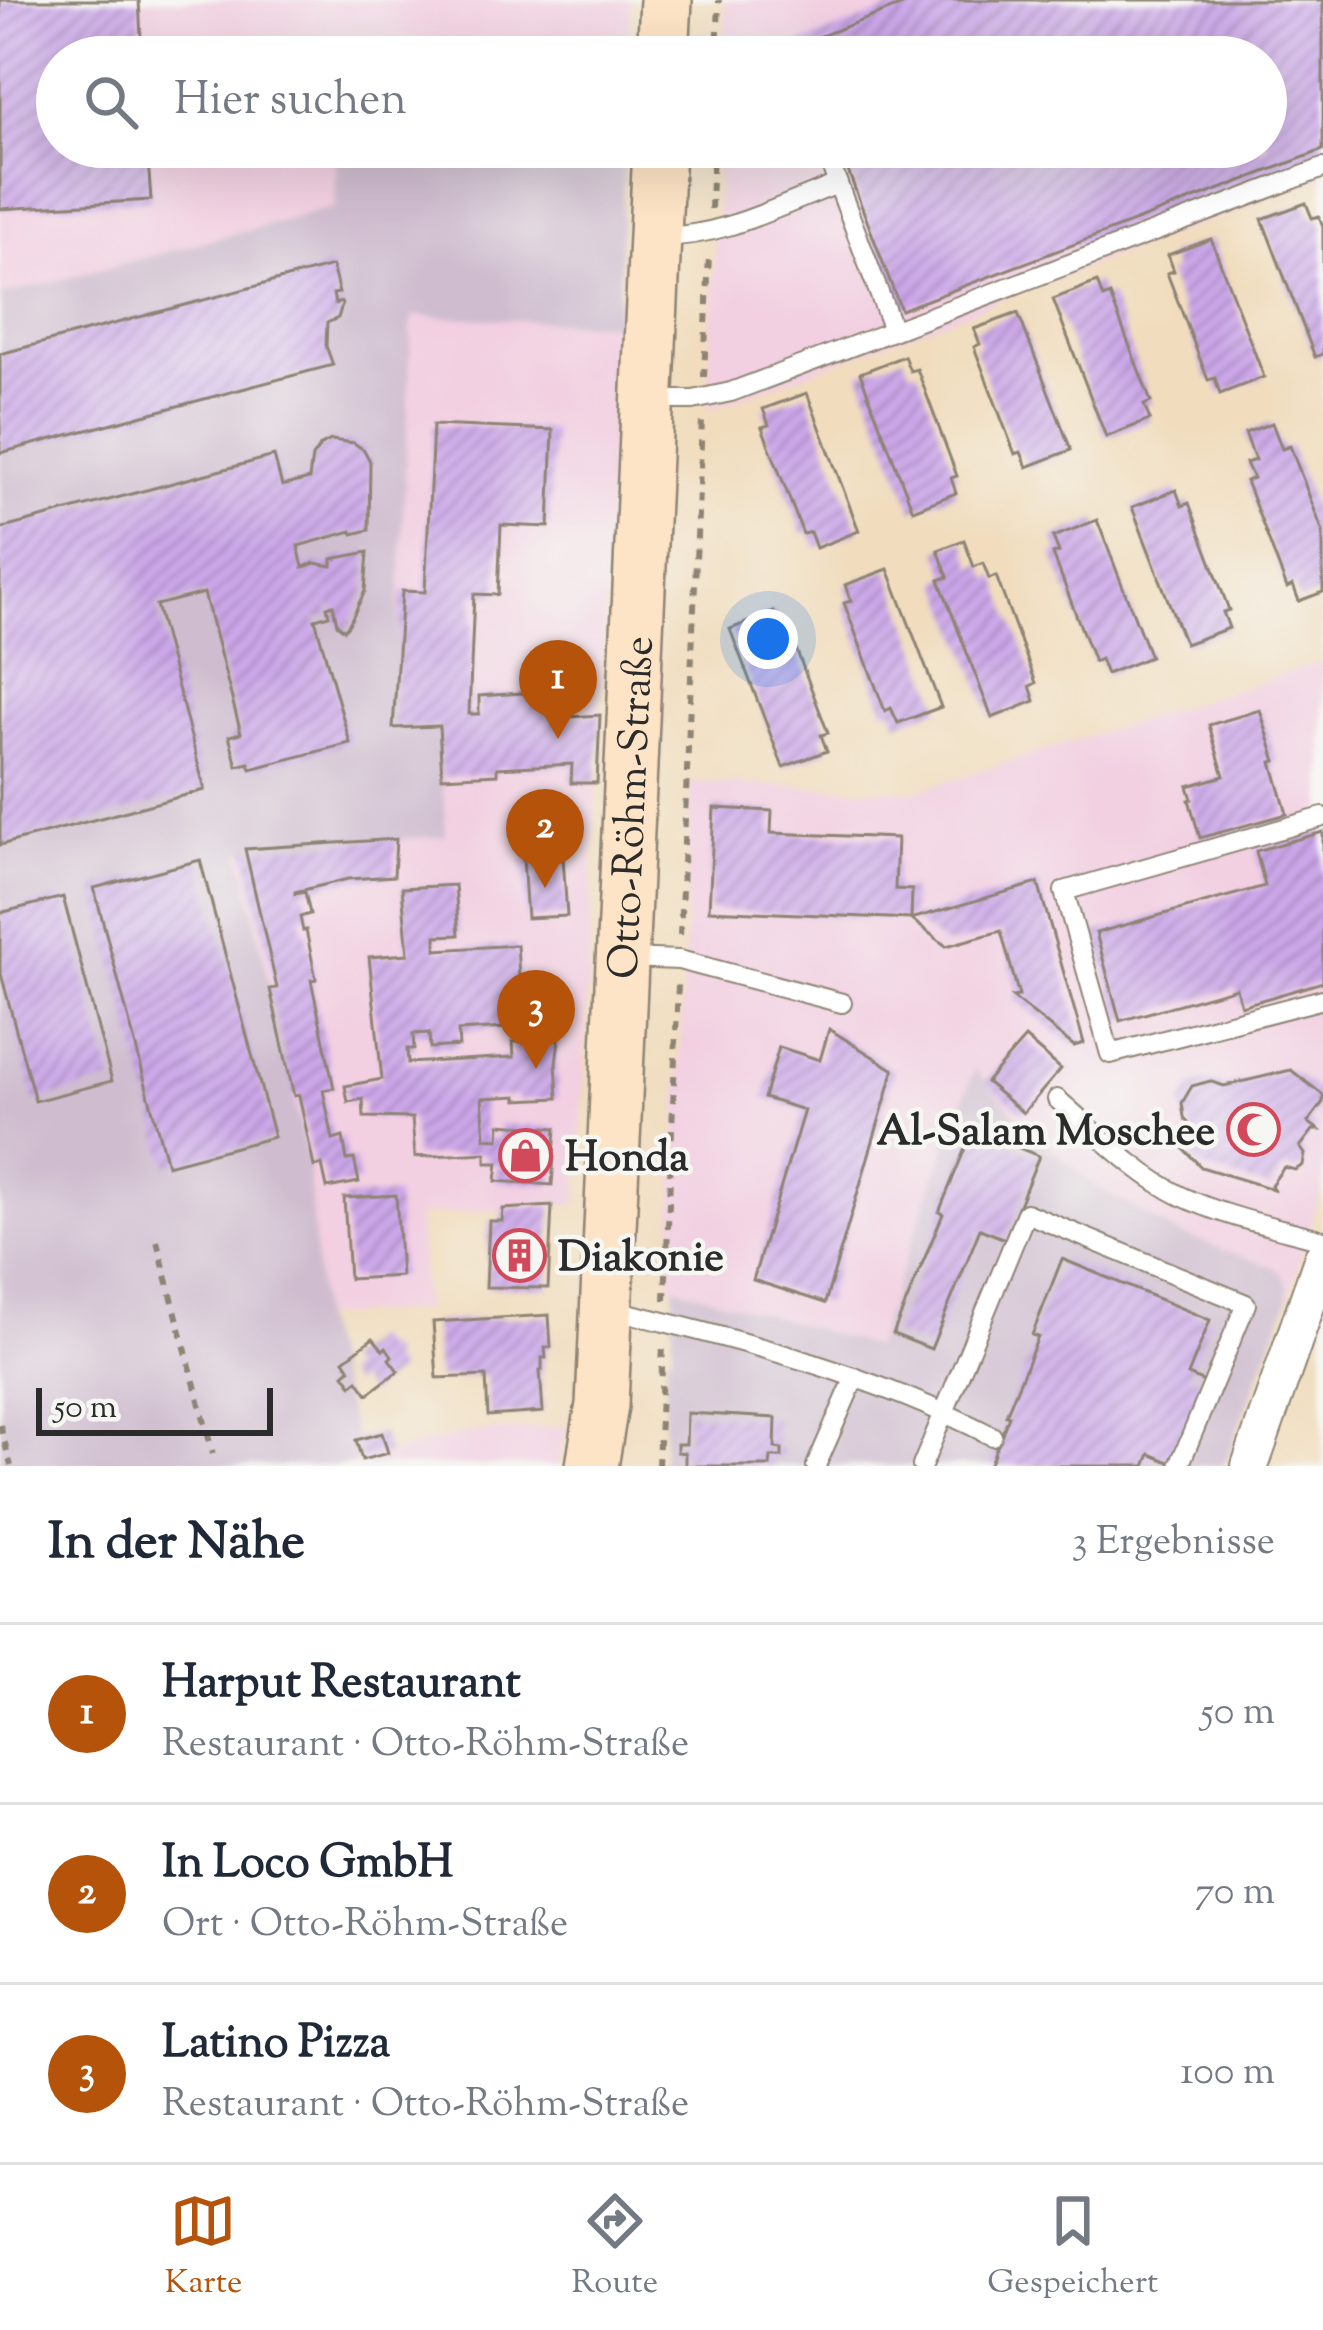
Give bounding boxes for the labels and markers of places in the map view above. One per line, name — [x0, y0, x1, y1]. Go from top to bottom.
pin: 1 — [519, 640, 597, 739]
pin: 2 — [506, 789, 584, 888]
pin: 3 — [497, 970, 575, 1069]
mosque icon: Al-Salam Moschee — [1226, 1101, 1282, 1157]
place label: Al-Salam Moschee — [877, 1104, 1215, 1164]
shop icon: Honda — [498, 1127, 554, 1183]
place label: Honda — [565, 1130, 689, 1190]
building icon: Diakonie — [491, 1227, 547, 1283]
place label: Diakonie — [558, 1230, 724, 1290]

